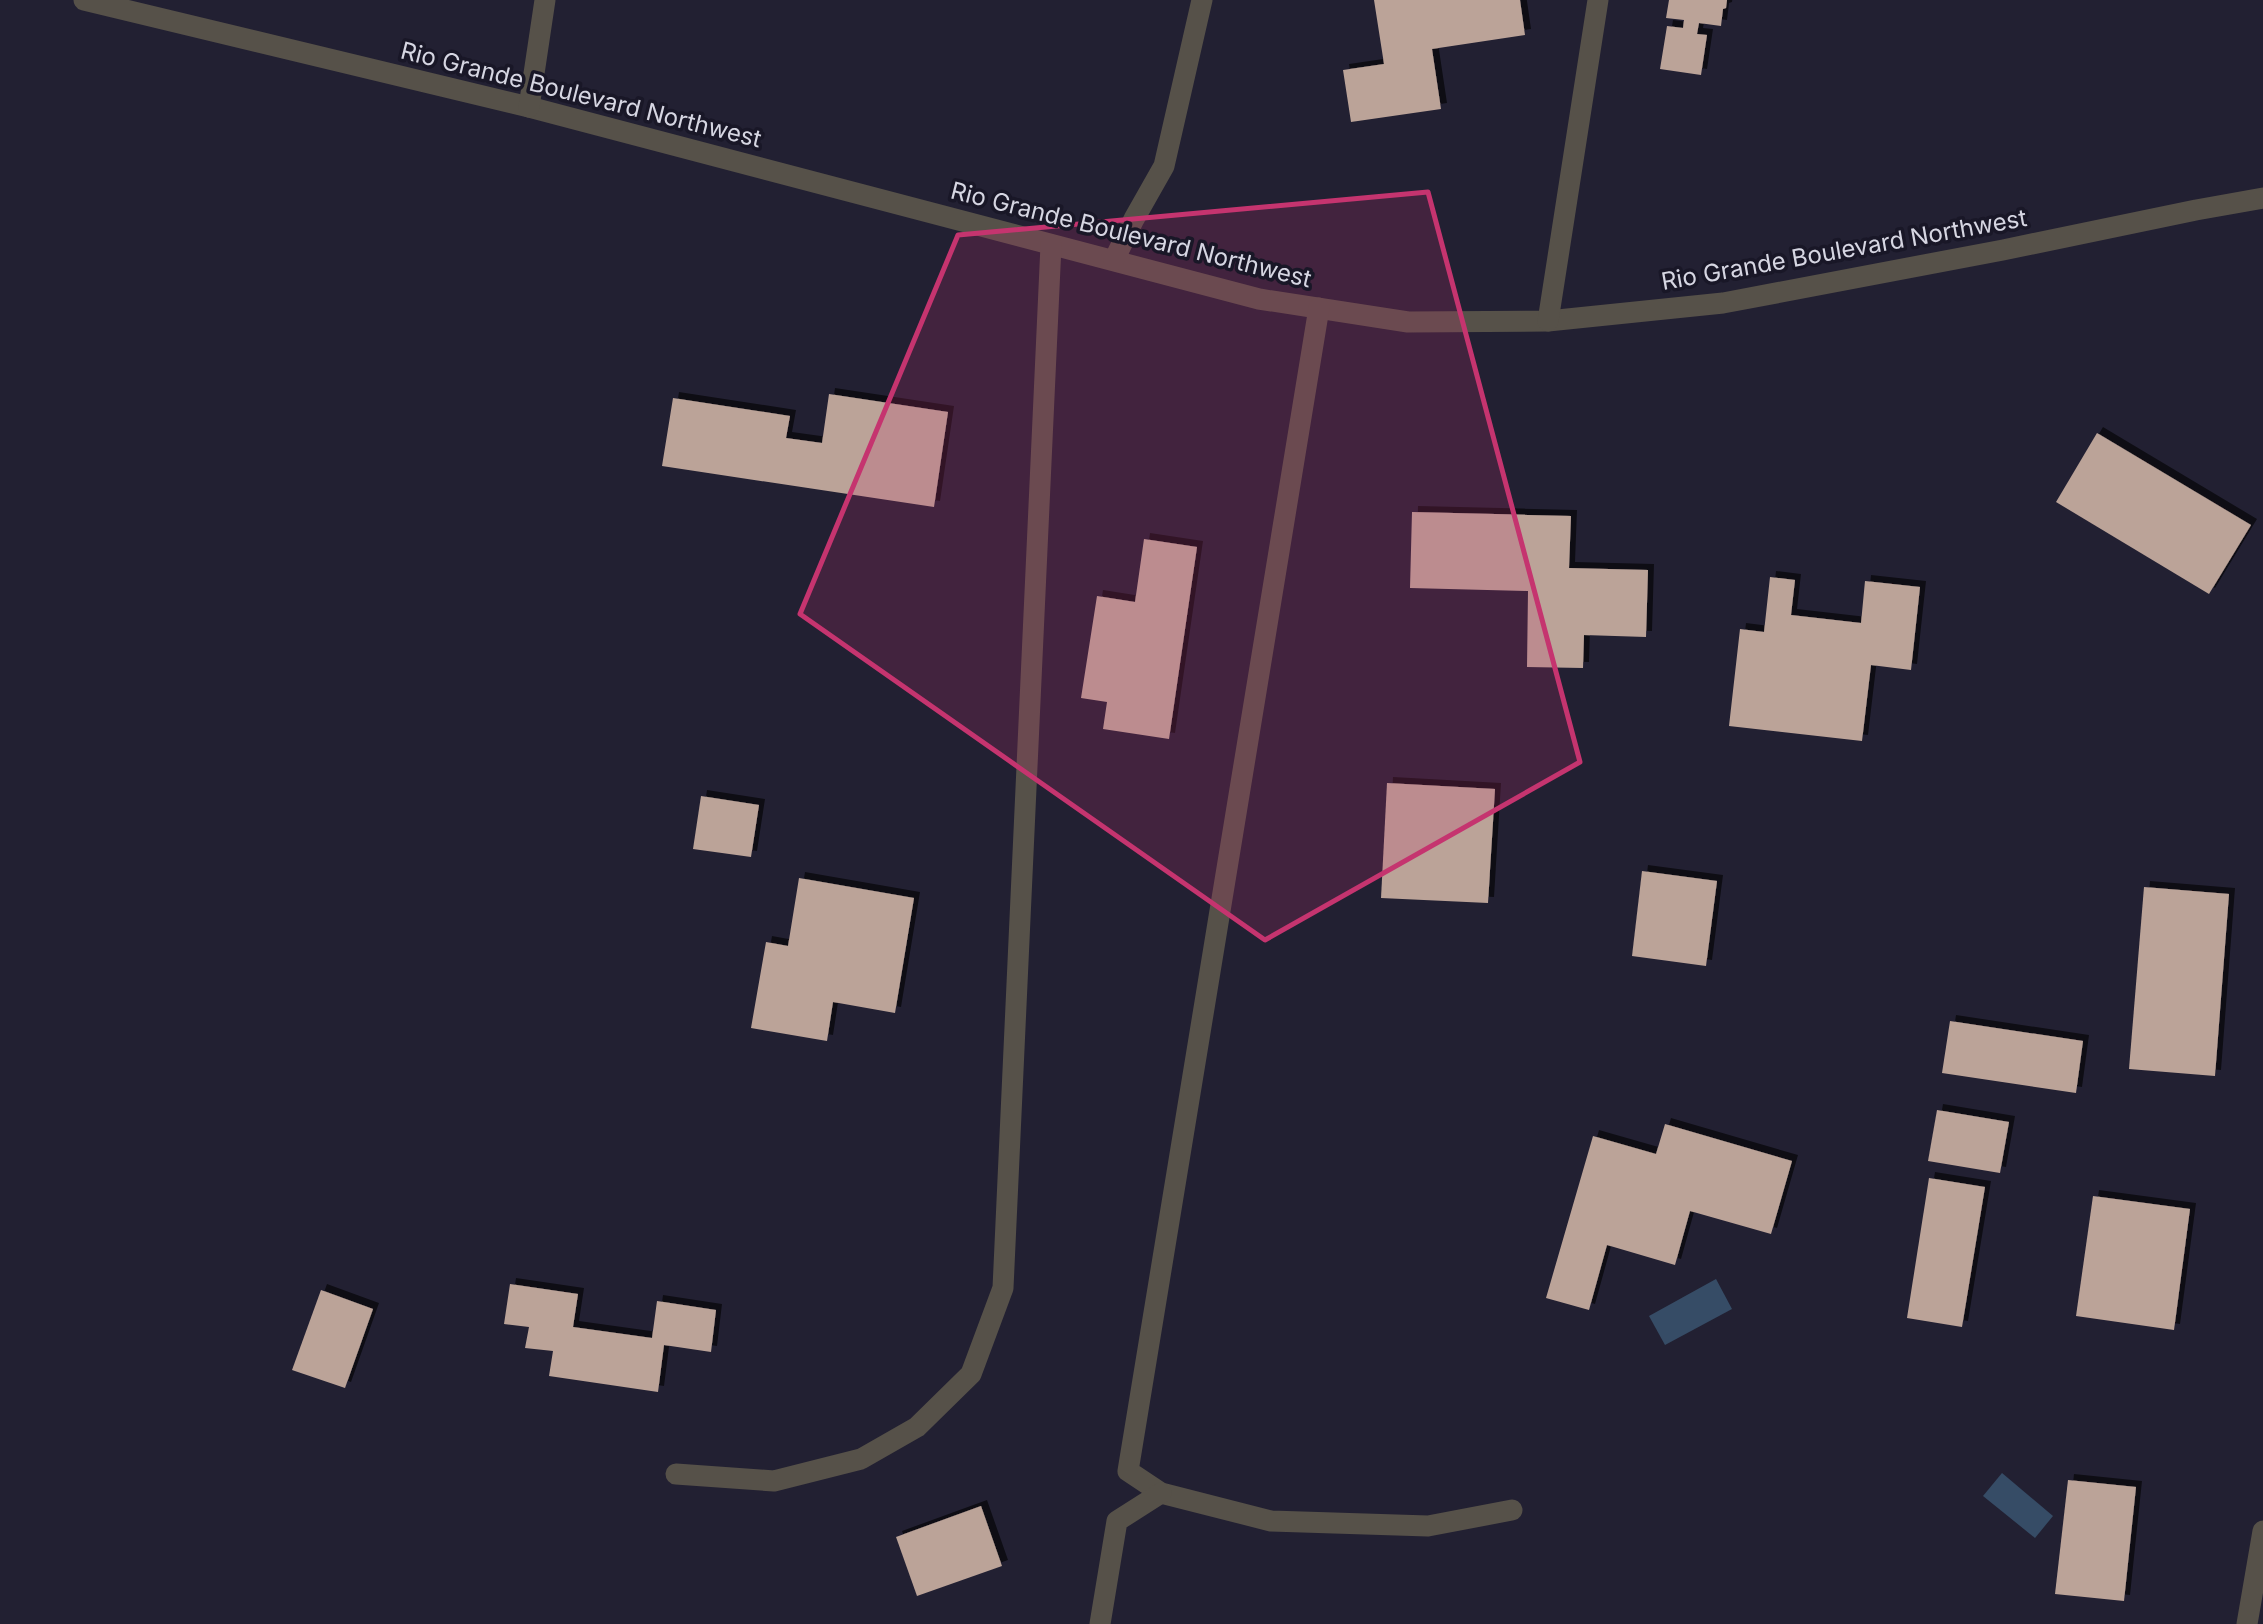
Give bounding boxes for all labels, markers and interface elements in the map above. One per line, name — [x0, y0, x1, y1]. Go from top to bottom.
street label: Rio Grande Boulevard Northwest — [398, 36, 765, 153]
street label: Rio Grande Boulevard Northwest — [948, 176, 1315, 293]
street label: Rio Grande Boulevard Northwest — [1659, 203, 2029, 296]

